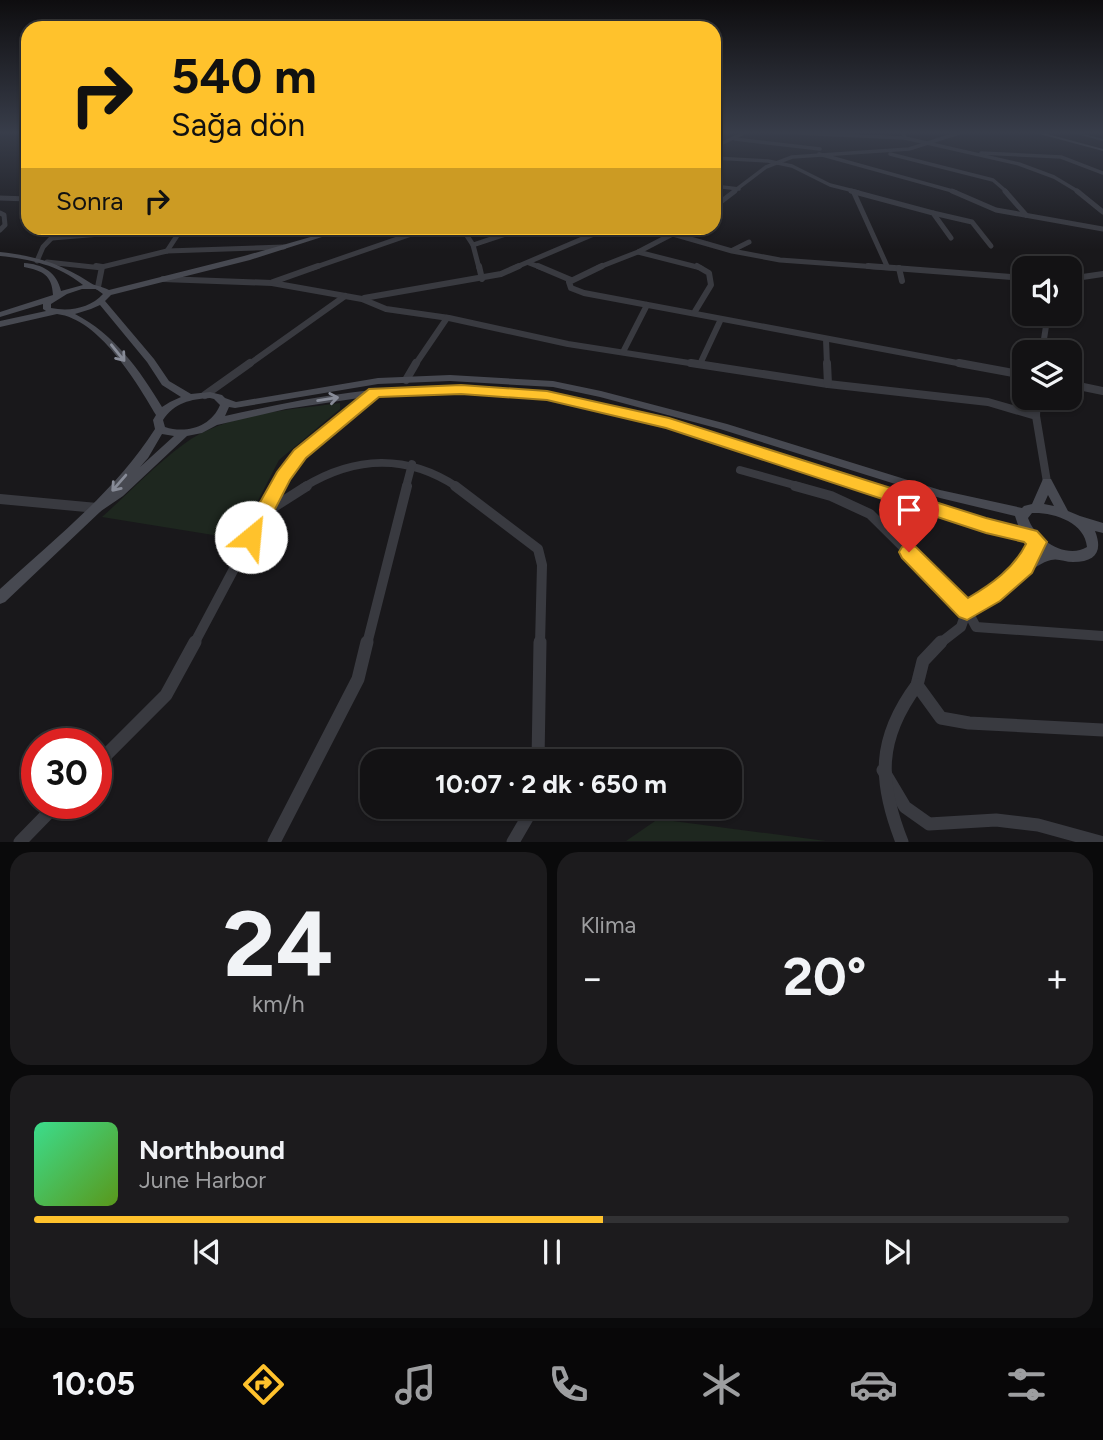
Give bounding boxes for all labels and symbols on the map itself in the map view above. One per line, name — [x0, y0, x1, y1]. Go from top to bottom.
one-way arrow — [111, 343, 126, 361]
one-way arrow — [316, 392, 339, 405]
one-way arrow — [111, 474, 127, 492]
pin — [879, 480, 939, 552]
position arrow — [214, 500, 288, 574]
speed limit sign: 30 — [21, 728, 112, 819]

